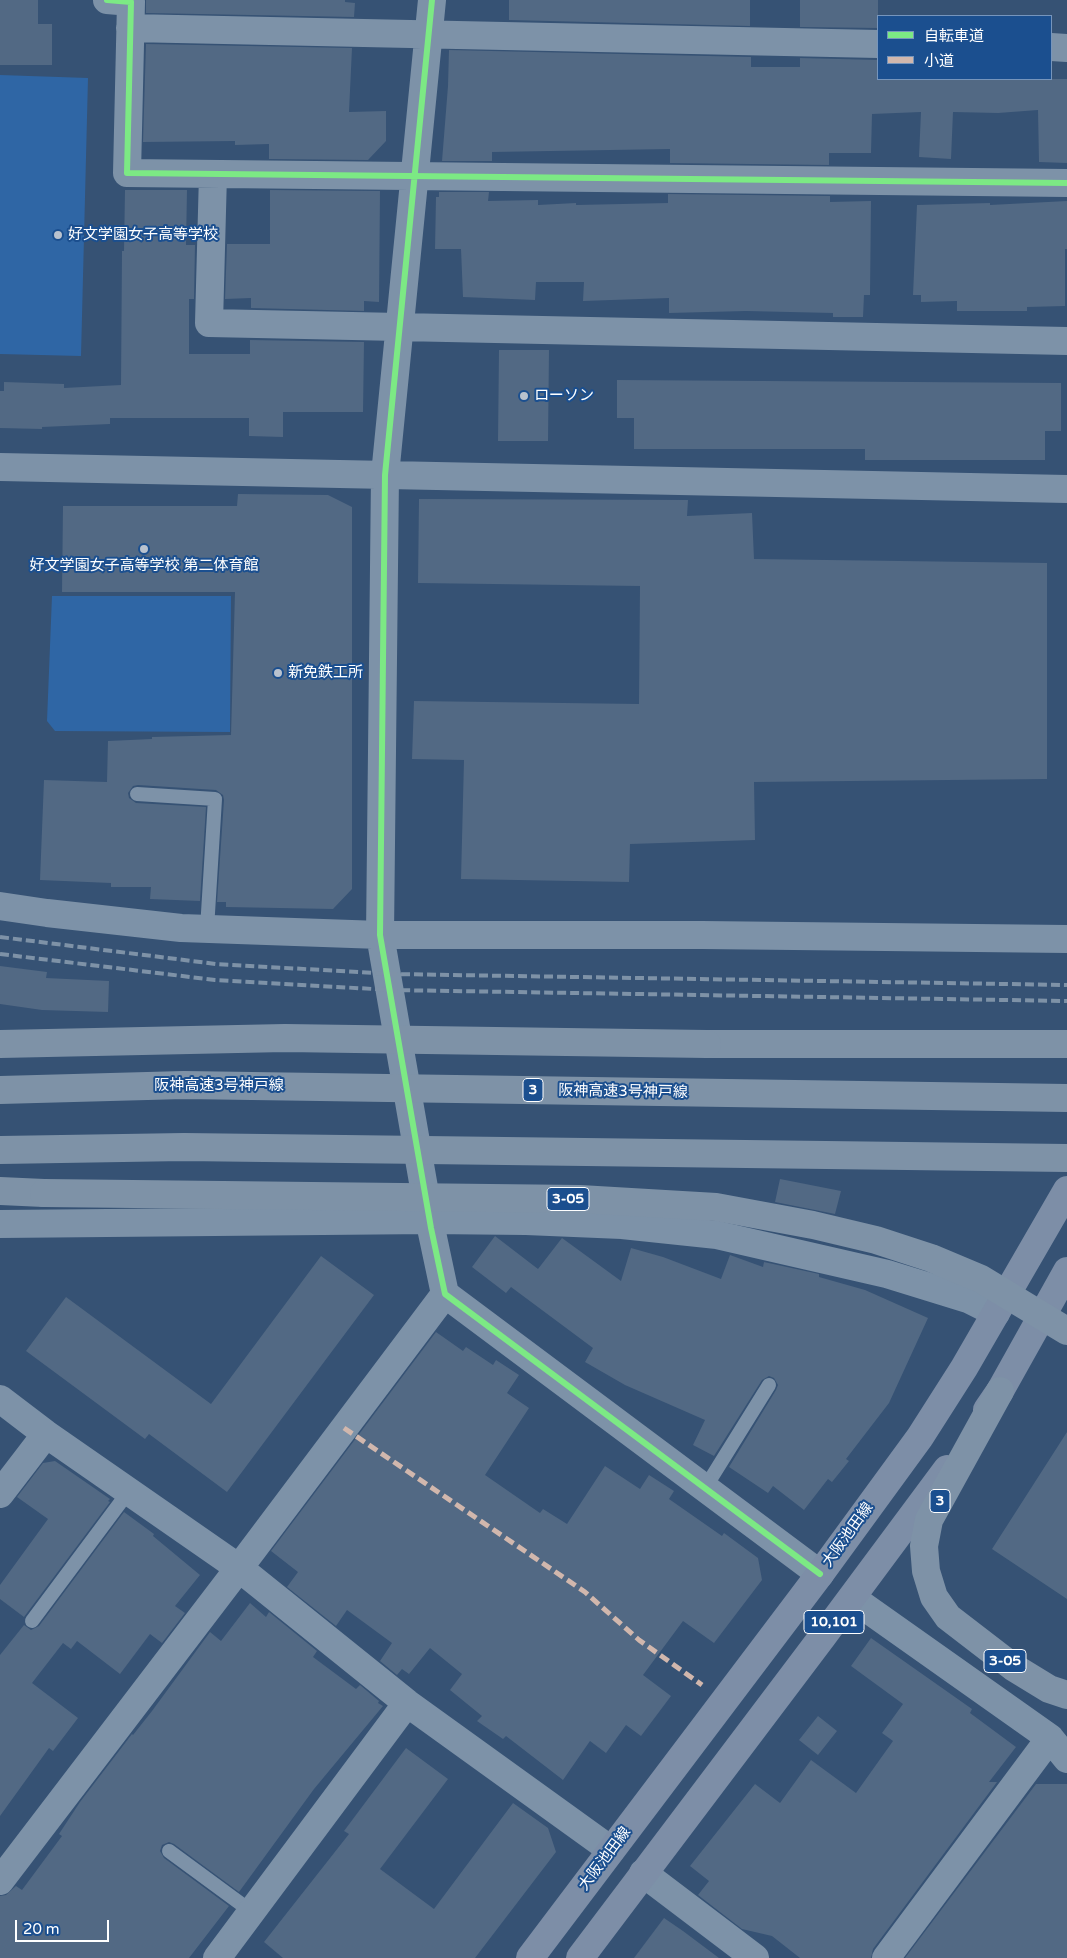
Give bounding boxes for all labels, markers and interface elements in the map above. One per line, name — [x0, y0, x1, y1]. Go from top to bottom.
legend — [877, 15, 1052, 80]
text: 自転車道 — [924, 27, 984, 45]
text: 小道 — [924, 52, 954, 70]
place label: 好文学園女子高等学校 — [68, 226, 218, 244]
marker: 好文学園女子高等学校 — [52, 229, 64, 241]
place label: ローソン — [534, 387, 594, 405]
marker: ローソン — [518, 390, 530, 402]
marker: 好文学園女子高等学校 第二体育館 — [138, 543, 150, 555]
place label: 好文学園女子高等学校 第二体育館 — [30, 557, 258, 575]
place label: 新免鉄工所 — [288, 664, 363, 682]
marker: 新免鉄工所 — [272, 667, 284, 679]
street label: 阪神高速3号神戸線 — [154, 1077, 284, 1095]
road number: 3 — [523, 1078, 543, 1102]
street label: 阪神高速3号神戸線 — [558, 1082, 688, 1102]
road number: 3-05 — [547, 1188, 589, 1210]
road number: 3 — [930, 1490, 950, 1512]
street label: 大阪池田線 — [819, 1499, 877, 1571]
road number: 10,101 — [804, 1610, 864, 1634]
road number: 3-05 — [984, 1650, 1026, 1672]
street label: 大阪池田線 — [575, 1824, 635, 1894]
scale bar — [18, 1910, 111, 1942]
text: 20 m — [23, 1920, 60, 1938]

